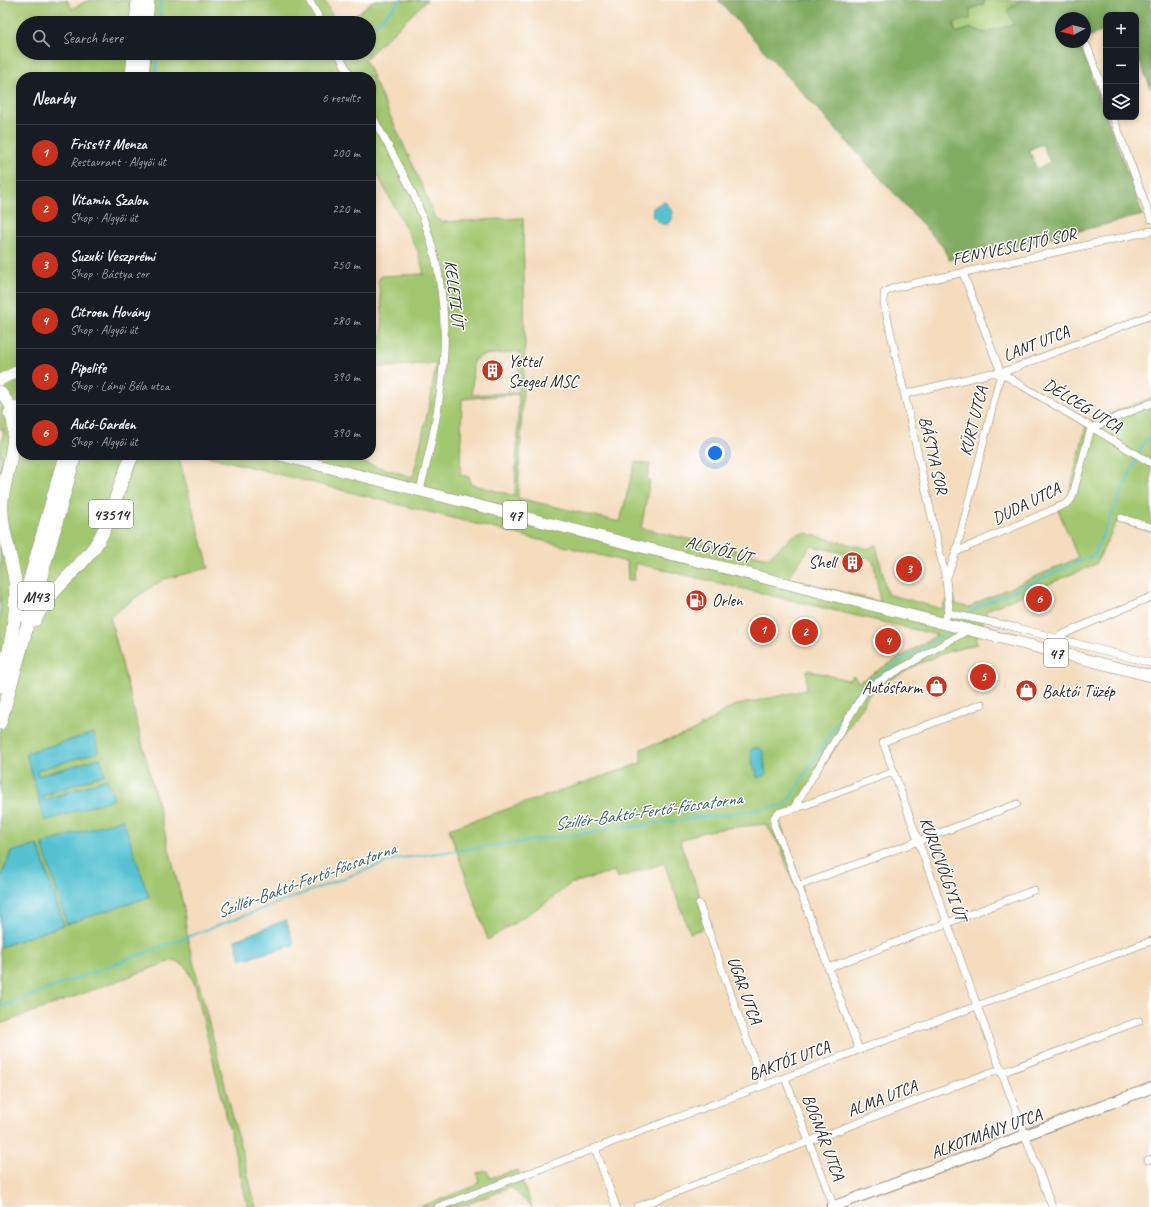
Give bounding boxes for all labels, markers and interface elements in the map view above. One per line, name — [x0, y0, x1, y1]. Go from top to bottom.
north arrow — [1055, 12, 1091, 48]
map controls — [1103, 12, 1139, 120]
button: + — [1103, 12, 1139, 48]
search box — [16, 16, 376, 60]
icon: search — [30, 27, 52, 49]
text: Search here — [62, 29, 123, 48]
button: − — [1103, 48, 1139, 84]
button: layers — [1103, 84, 1139, 120]
text: Nearby — [32, 88, 75, 109]
text: 6 results — [322, 90, 360, 106]
text: Friss47 Menza — [70, 135, 147, 154]
text: 1 — [42, 145, 48, 161]
text: 200 m — [332, 145, 360, 161]
text: Restaurant · Algyői út — [70, 154, 166, 170]
text: Vitamin Szalon — [70, 191, 148, 210]
text: 2 — [42, 201, 48, 217]
text: 220 m — [332, 201, 360, 217]
text: Shop · Algyői út — [70, 210, 138, 226]
street label: FENYVESLEJTŐ SOR — [950, 223, 1079, 270]
text: Suzuki Veszprémi — [70, 247, 155, 266]
text: 3 — [42, 257, 48, 273]
text: 250 m — [332, 257, 360, 273]
street label: KELETI ÚT — [440, 259, 470, 332]
text: Shop · Bástya sor — [70, 266, 149, 282]
text: Citroen Hovány — [70, 303, 149, 322]
text: 4 — [42, 313, 48, 329]
text: 280 m — [332, 313, 360, 329]
street label: LANT UTCA — [1000, 321, 1073, 366]
text: Shop · Algyői út — [70, 322, 138, 338]
place label: Yettel Szeged MSC — [508, 351, 580, 392]
building icon: Yettel Szeged MSC — [479, 358, 505, 384]
text: Pipelife — [70, 359, 106, 378]
text: 5 — [42, 369, 48, 385]
text: 390 m — [332, 369, 360, 385]
street label: DÉLCEG UTCA — [1040, 373, 1127, 437]
text: Shop · Lányi Béla utca — [70, 378, 169, 394]
street label: KÜRT UTCA — [955, 384, 992, 458]
street label: BÁSTYA SOR — [914, 414, 954, 497]
text: Autó-Garden — [70, 415, 136, 434]
text: 6 — [42, 425, 48, 441]
text: 390 m — [332, 425, 360, 441]
text: Shop · Algyői út — [70, 434, 138, 450]
your location — [705, 443, 725, 463]
street label: DUDA UTCA — [989, 477, 1065, 529]
road number: 43514 — [89, 500, 133, 528]
road number: 47 — [503, 501, 527, 529]
street label: ALGYŐI ÚT — [684, 530, 757, 569]
building icon: Shell — [839, 549, 865, 575]
place label: Shell — [808, 552, 839, 573]
pin: 3 — [896, 554, 922, 584]
road number: M43 — [18, 582, 54, 610]
pin: 6 — [1026, 584, 1052, 614]
fuel station icon: Orlen — [684, 587, 710, 613]
place label: Orlen — [712, 590, 744, 611]
pin: 1 — [750, 615, 776, 645]
pin: 2 — [792, 617, 818, 647]
pin: 4 — [875, 626, 901, 656]
road number: 47 — [1044, 639, 1068, 667]
pin: 5 — [970, 662, 996, 692]
shop icon: Autósfarm — [924, 674, 950, 700]
place label: Autósfarm — [862, 677, 923, 698]
shop icon: Baktói Tüzép — [1014, 678, 1040, 704]
place label: Baktói Tüzép — [1042, 681, 1116, 702]
water label: Szillér-Baktó-Fertő-főcsatorna — [553, 787, 746, 835]
street label: KURUCVÖLGYI ÚT — [915, 814, 974, 927]
water label: Szillér-Baktó-Fertő-főcsatorna — [213, 836, 401, 923]
street label: UGAR UTCA — [723, 954, 767, 1028]
street label: BAKTÓI UTCA — [745, 1035, 833, 1085]
street label: ALMA UTCA — [844, 1075, 921, 1121]
street label: BOGNÁR UTCA — [798, 1091, 851, 1184]
street label: ALKOTMÁNY UTCA — [928, 1103, 1045, 1163]

